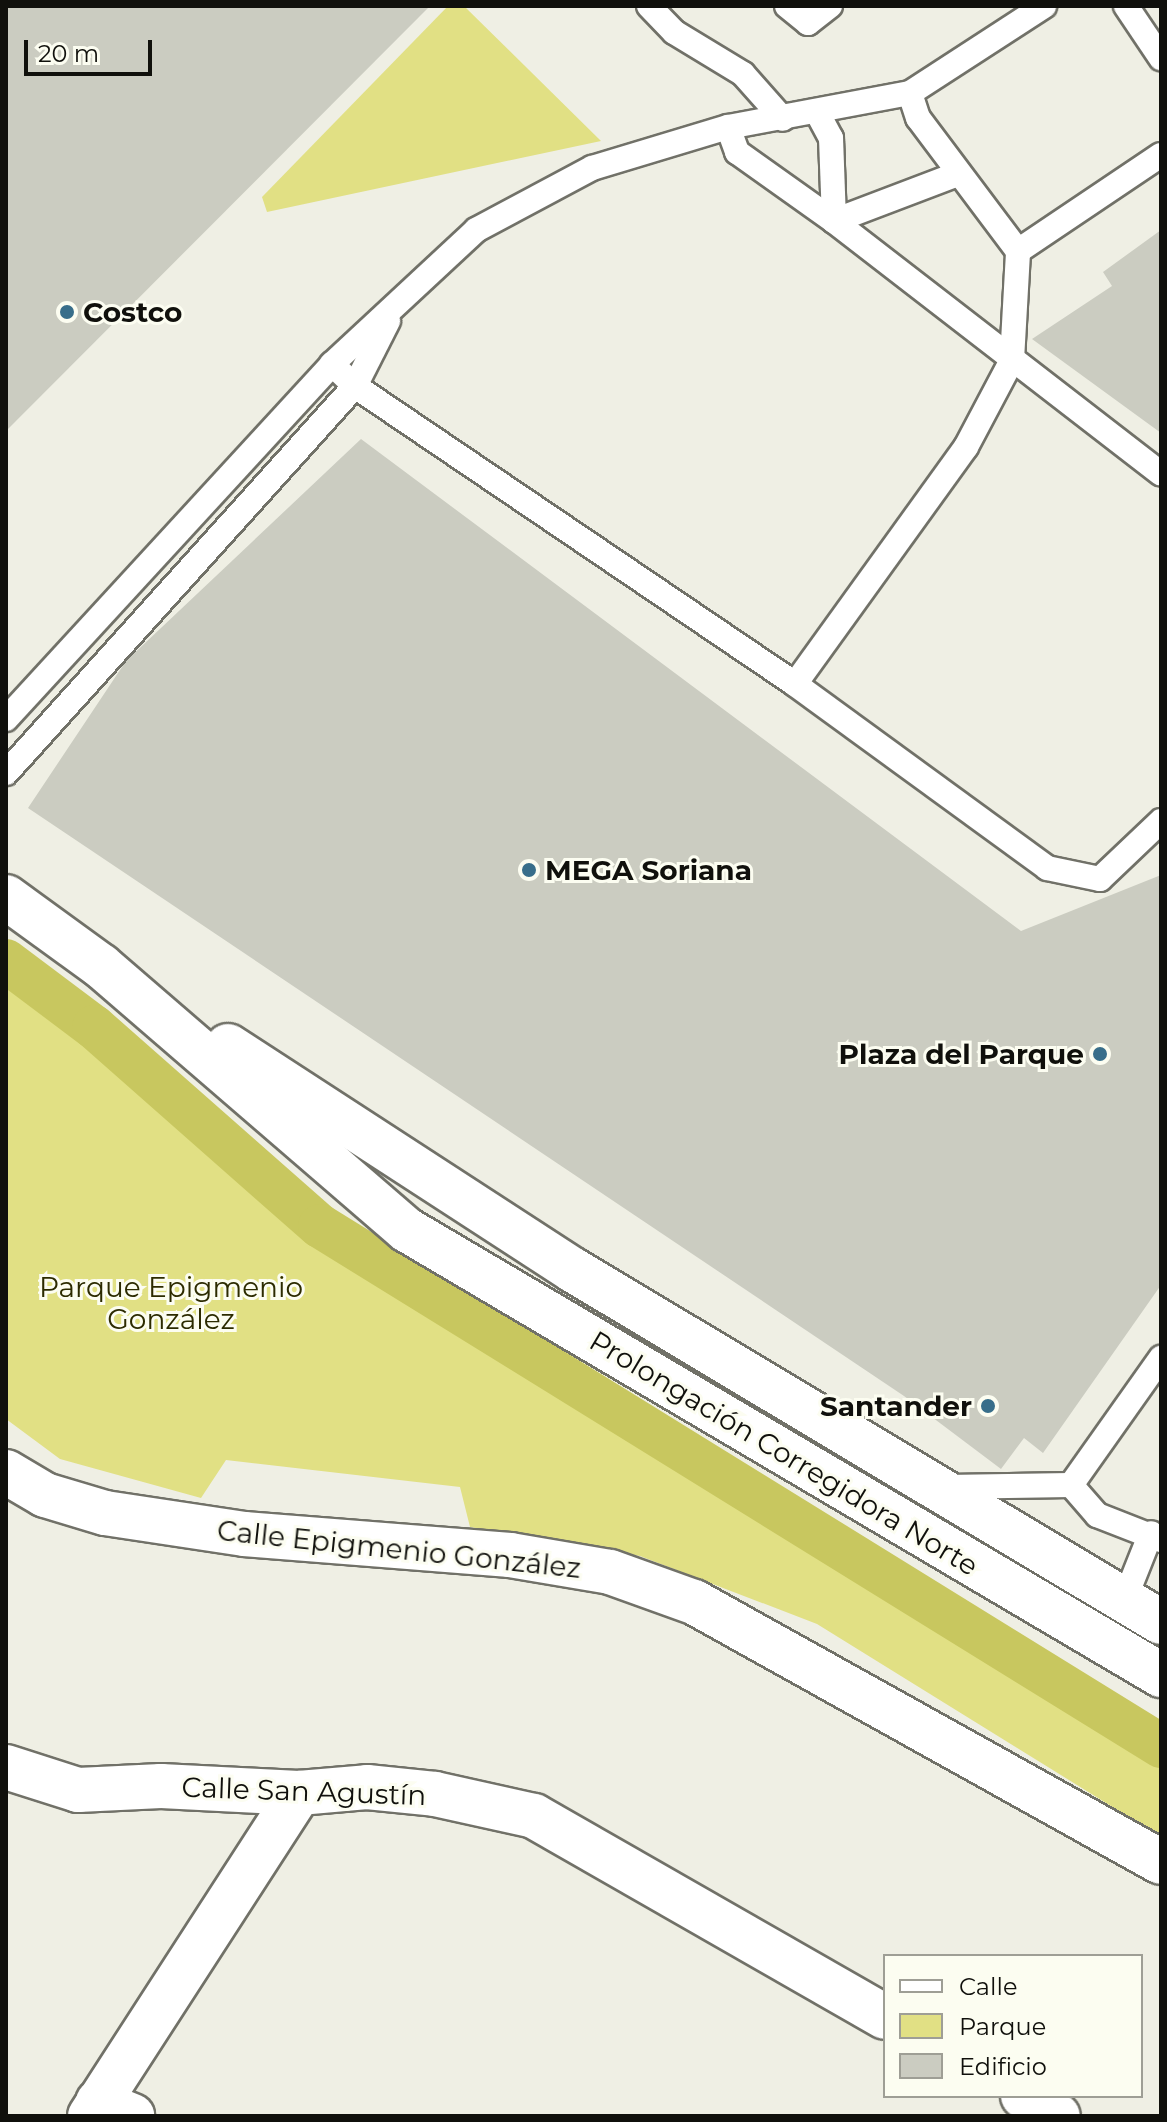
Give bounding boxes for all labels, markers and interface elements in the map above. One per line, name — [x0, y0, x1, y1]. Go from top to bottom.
scale bar — [28, 24, 156, 74]
text: 20 m — [38, 39, 99, 68]
place label: Costco — [83, 295, 182, 329]
marker: Costco — [58, 303, 76, 321]
place label: MEGA Soriana — [545, 853, 752, 887]
marker: MEGA Soriana — [520, 861, 538, 879]
place label: Plaza del Parque — [839, 1037, 1084, 1071]
marker: Plaza del Parque — [1091, 1045, 1109, 1063]
park label: Parque Epigmenio González — [39, 1270, 303, 1336]
street label: Prolongación Corregidora Norte — [584, 1323, 984, 1583]
place label: Santander — [820, 1389, 972, 1423]
marker: Santander — [979, 1397, 997, 1415]
street label: Calle Epigmenio González — [216, 1513, 582, 1585]
street label: Calle San Agustín — [181, 1770, 427, 1812]
legend — [883, 1954, 1143, 2098]
text: Calle — [959, 1972, 1017, 2001]
text: Parque — [959, 2012, 1046, 2041]
text: Edificio — [959, 2052, 1047, 2081]

